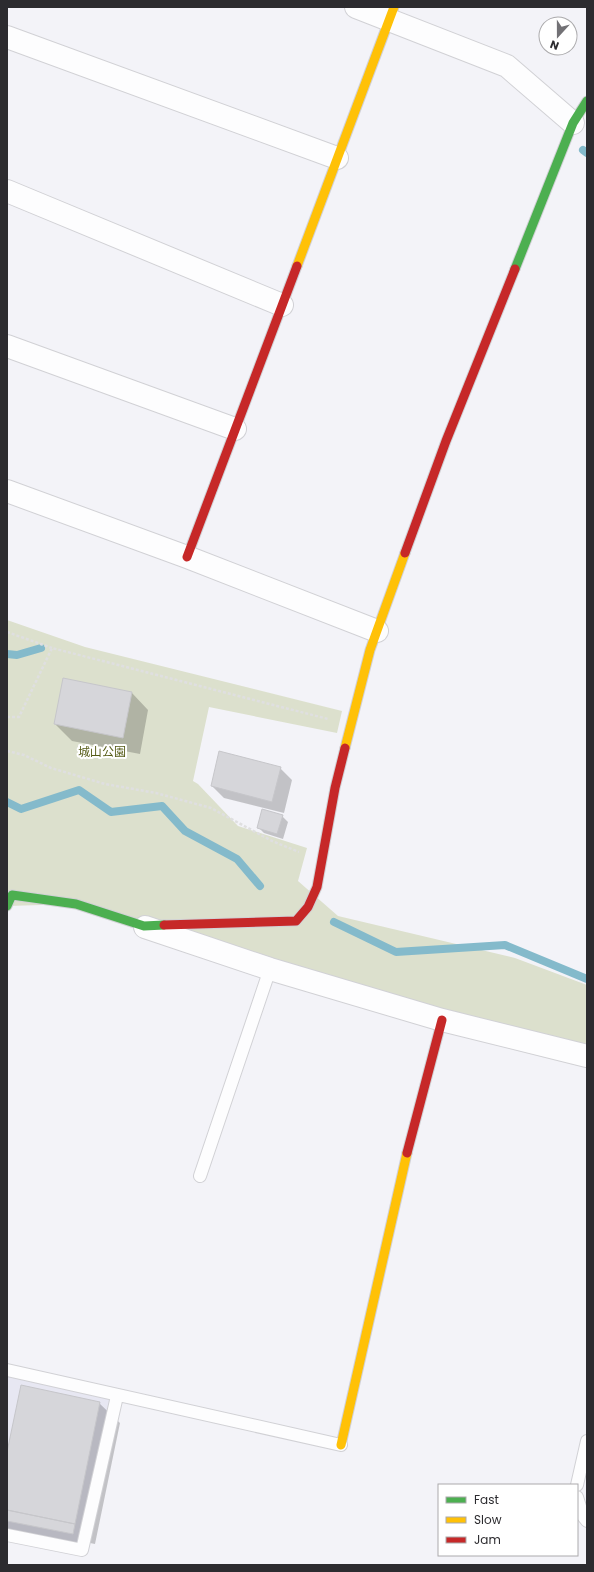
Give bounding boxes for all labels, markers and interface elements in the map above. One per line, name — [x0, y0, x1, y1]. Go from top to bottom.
north arrow — [538, 16, 578, 56]
text: N — [548, 36, 561, 54]
park label: 城山公園 — [78, 743, 126, 760]
legend — [438, 1484, 578, 1556]
text: Fast — [474, 1491, 499, 1508]
text: Slow — [474, 1511, 502, 1528]
text: Jam — [474, 1531, 501, 1548]

